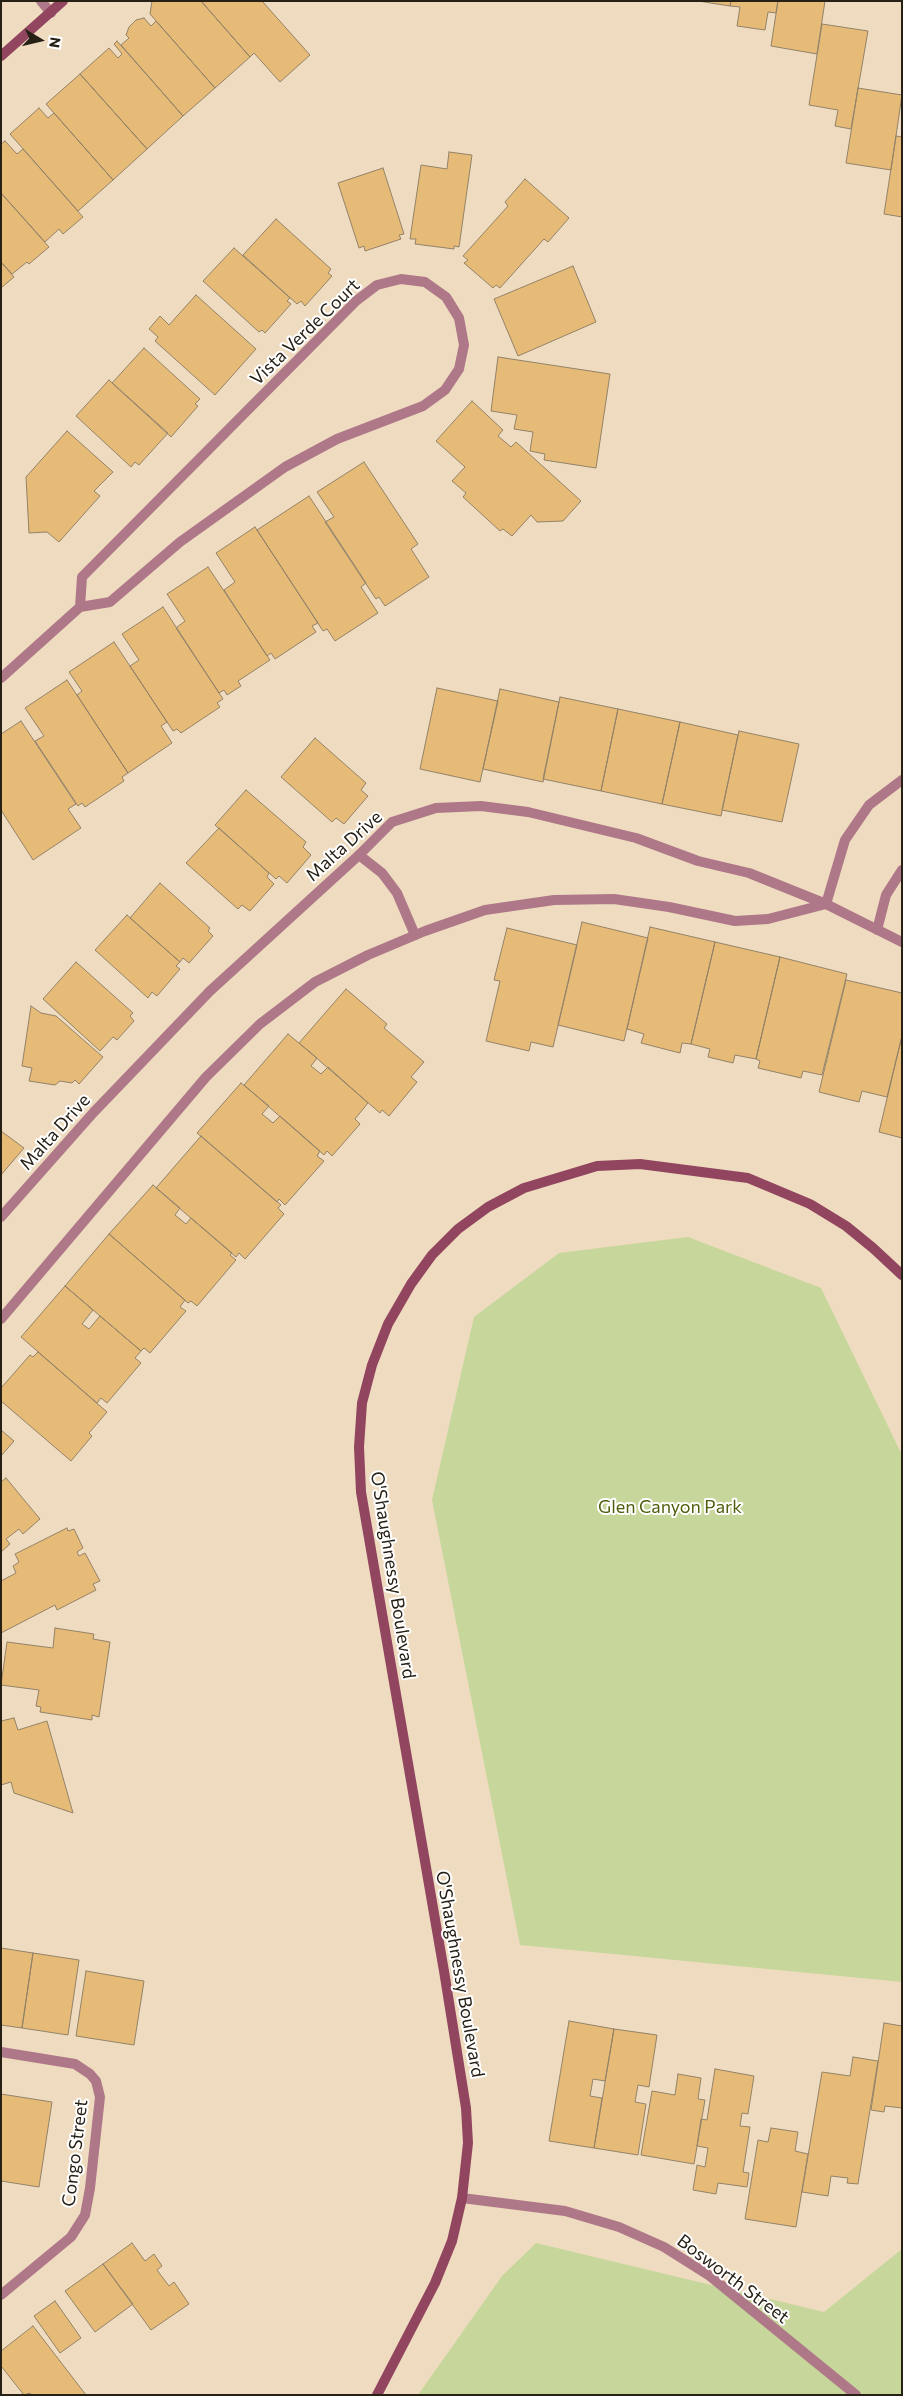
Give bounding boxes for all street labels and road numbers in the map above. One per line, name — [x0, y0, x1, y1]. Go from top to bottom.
street label: Vista Verde Court — [246, 274, 364, 390]
street label: Malta Drive — [302, 806, 386, 886]
street label: Malta Drive — [15, 1090, 95, 1174]
street label: O'Shaughnessy Boulevard — [366, 1470, 420, 1680]
street label: O'Shaughnessy Boulevard — [431, 1869, 489, 2079]
street label: Congo Street — [58, 2098, 92, 2208]
street label: Bosworth Street — [673, 2230, 793, 2328]

